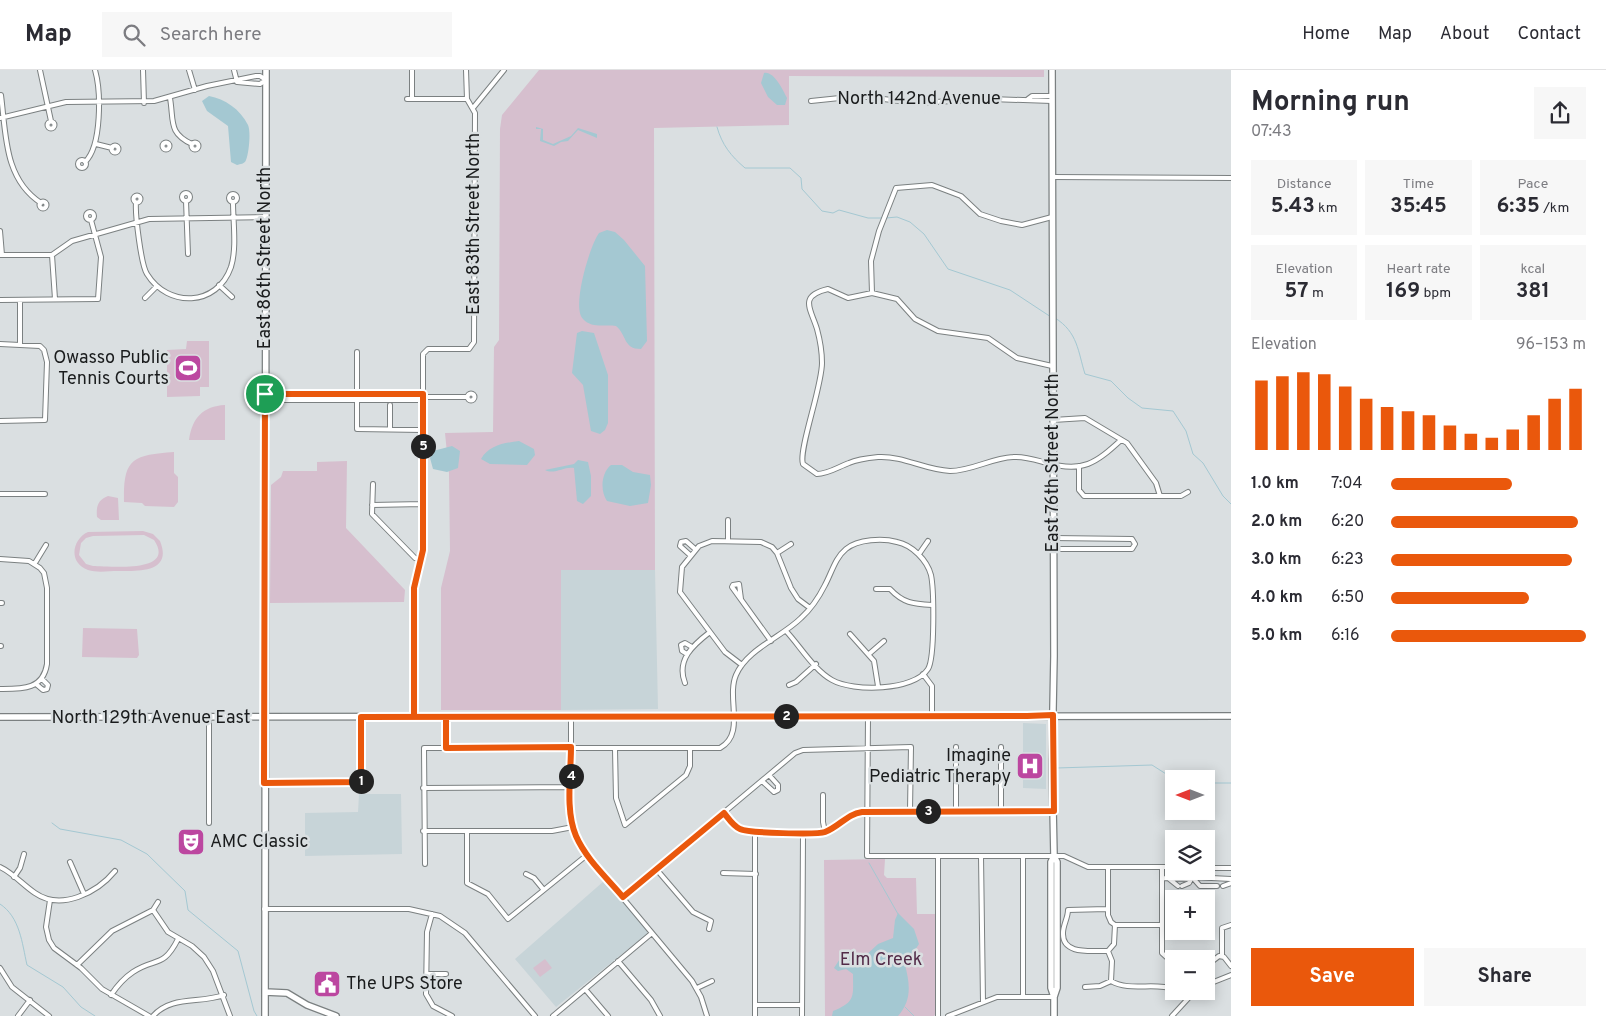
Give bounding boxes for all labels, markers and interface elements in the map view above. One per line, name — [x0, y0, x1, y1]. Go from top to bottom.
search box — [102, 12, 452, 57]
text: Map — [25, 20, 72, 50]
icon: search — [120, 21, 148, 49]
text: Search here — [160, 23, 261, 47]
text: Home — [1302, 23, 1350, 46]
text: Map — [1378, 23, 1412, 46]
text: About — [1440, 23, 1489, 46]
text: Contact — [1517, 23, 1581, 46]
text: Morning run — [1251, 85, 1410, 121]
button: share — [1534, 87, 1586, 139]
street label: North 142nd Avenue — [837, 88, 1001, 111]
text: 07:43 — [1251, 122, 1292, 142]
street label: East 83th Street North — [463, 133, 486, 315]
street label: East 86th Street North — [254, 167, 277, 349]
text: Distance — [1277, 176, 1332, 193]
text: Time — [1403, 176, 1434, 193]
text: Pace — [1517, 176, 1548, 193]
text: 5.43 — [1271, 193, 1315, 220]
text: 35:45 — [1390, 193, 1447, 220]
text: 6:35 — [1496, 193, 1540, 220]
text: km — [1315, 200, 1338, 217]
text: /km — [1540, 200, 1569, 217]
text: Elevation — [1275, 261, 1333, 278]
text: Heart rate — [1386, 261, 1451, 278]
text: kcal — [1520, 261, 1545, 278]
text: 57 — [1285, 278, 1309, 305]
text: 169 — [1386, 278, 1420, 305]
text: 381 — [1516, 278, 1550, 305]
text: m — [1309, 285, 1324, 302]
text: bpm — [1420, 285, 1451, 302]
text: Elevation — [1251, 335, 1317, 355]
text: 96–153 m — [1516, 335, 1586, 355]
place label: Owasso Public Tennis Courts — [53, 347, 169, 391]
sports icon: Owasso Public Tennis Courts — [173, 353, 203, 383]
pin — [244, 373, 286, 415]
street label: East 76th Street North — [1042, 373, 1065, 553]
icon: arrive — [251, 380, 279, 408]
pin: 5 — [410, 434, 436, 458]
text: 5 — [419, 438, 428, 455]
text: 1.0 km — [1251, 474, 1299, 494]
text: 7:04 — [1331, 474, 1363, 494]
text: 2.0 km — [1251, 512, 1302, 532]
text: 6:20 — [1331, 512, 1364, 532]
text: 3.0 km — [1251, 550, 1302, 570]
text: 6:23 — [1331, 550, 1364, 570]
text: 4.0 km — [1251, 588, 1303, 608]
text: 6:50 — [1331, 588, 1364, 608]
text: 5.0 km — [1251, 626, 1302, 646]
text: 6:16 — [1331, 626, 1360, 646]
pin: 2 — [774, 704, 798, 728]
street label: North 129th Avenue East — [51, 707, 251, 730]
text: 2 — [782, 708, 791, 725]
place label: Imagine Pediatric Therapy — [869, 745, 1011, 789]
hospital icon: Imagine Pediatric Therapy — [1015, 751, 1045, 781]
pin: 4 — [558, 764, 584, 788]
pin: 1 — [348, 768, 374, 794]
text: 4 — [567, 768, 576, 785]
north arrow — [1165, 770, 1215, 820]
map controls — [1165, 770, 1215, 1000]
text: 1 — [359, 773, 364, 790]
pin: 3 — [916, 798, 940, 824]
text: 3 — [924, 803, 933, 820]
theatre icon: AMC Classic — [176, 827, 206, 857]
button: layers — [1165, 830, 1215, 880]
place label: AMC Classic — [210, 831, 309, 854]
button: + — [1165, 890, 1215, 940]
button: Save — [1251, 948, 1414, 1006]
button: Share — [1424, 948, 1586, 1006]
park label: Elm Creek — [840, 949, 922, 972]
button: − — [1165, 950, 1215, 1000]
public building icon: The UPS Store — [312, 969, 342, 999]
place label: The UPS Store — [346, 973, 463, 996]

